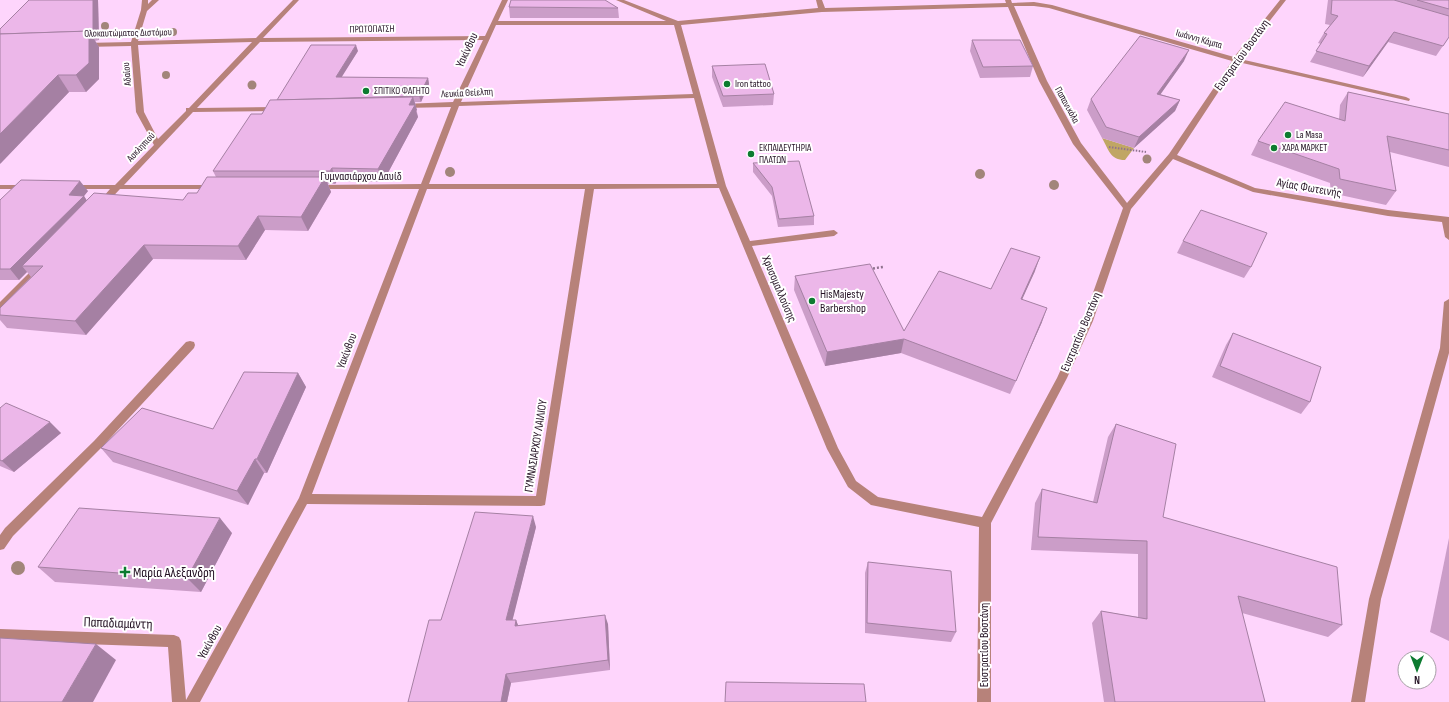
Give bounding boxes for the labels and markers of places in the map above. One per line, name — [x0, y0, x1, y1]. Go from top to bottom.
place label: Iron tattoo — [735, 78, 771, 90]
marker: Iron tattoo — [722, 79, 732, 89]
place label: ΣΠΙΤΙΚΟ ΦΑΓΗΤΟ — [374, 85, 430, 97]
marker: ΣΠΙΤΙΚΟ ΦΑΓΗΤΟ — [361, 86, 371, 96]
place label: La Masa — [1296, 129, 1322, 141]
marker: La Masa — [1283, 130, 1293, 140]
place label: ΕΚΠΑΙΔΕΥΤΗΡΙΑ ΠΛΑΤΩΝ — [759, 142, 812, 166]
place label: ΧΑΡΑ ΜΑΡΚΕΤ — [1281, 142, 1327, 154]
marker: ΧΑΡΑ ΜΑΡΚΕΤ — [1269, 143, 1279, 153]
marker: ΕΚΠΑΙΔΕΥΤΗΡΙΑ ΠΛΑΤΩΝ — [746, 149, 756, 159]
place label: HisMajesty Barbershop — [820, 287, 866, 316]
marker: HisMajesty Barbershop — [807, 296, 817, 306]
place label: Μαρία Αλεξανδρή — [133, 564, 215, 581]
marker: Μαρία Αλεξανδρή — [120, 567, 130, 577]

